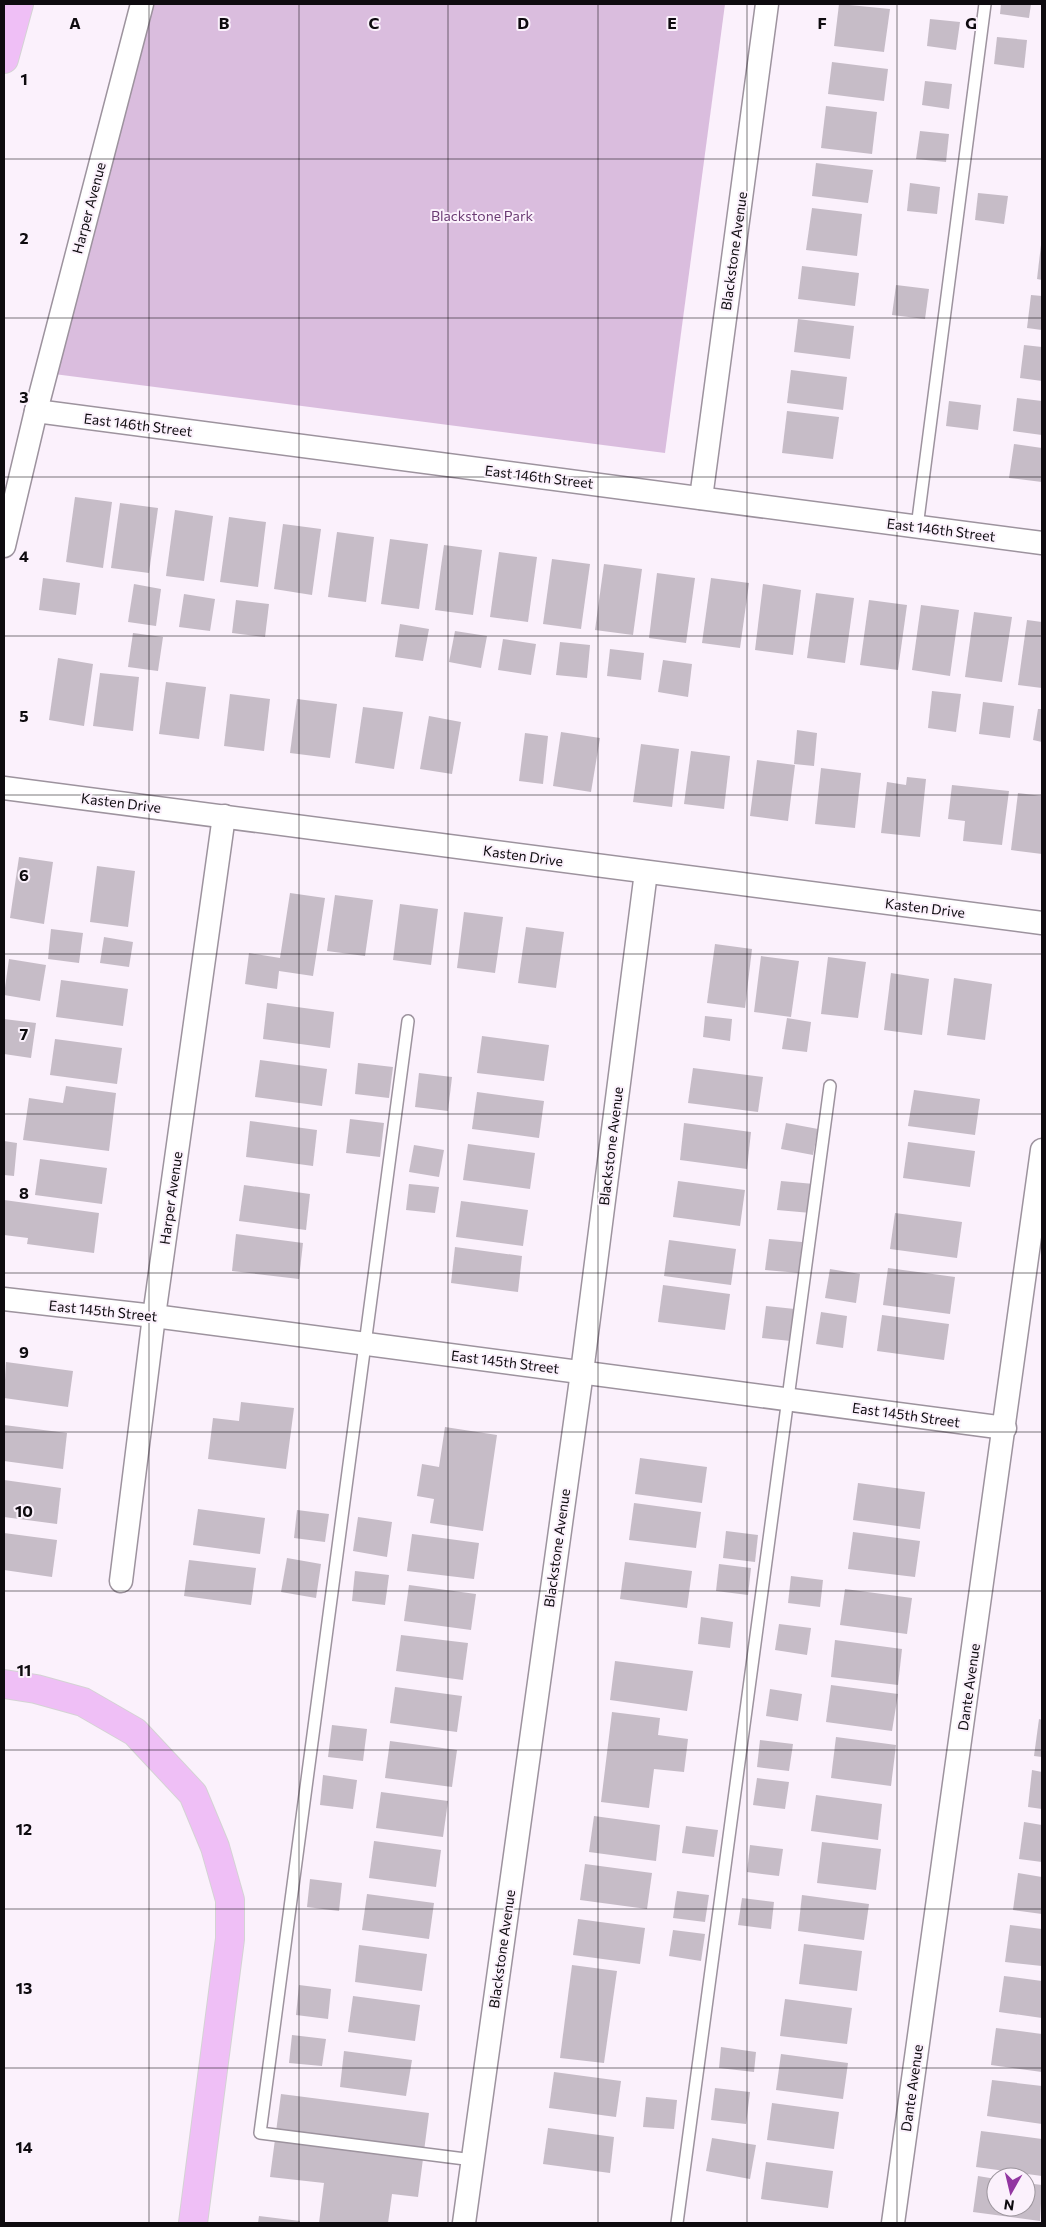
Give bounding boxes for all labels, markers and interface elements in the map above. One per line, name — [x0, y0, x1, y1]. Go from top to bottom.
text: A — [69, 13, 81, 32]
text: B — [219, 13, 230, 32]
text: C — [369, 13, 380, 32]
text: D — [517, 13, 529, 32]
text: E — [667, 13, 677, 32]
text: F — [817, 13, 827, 32]
text: G — [965, 13, 977, 32]
text: 1 — [20, 69, 28, 88]
street label: Harper Avenue — [68, 160, 109, 255]
street label: Blackstone Avenue — [717, 191, 750, 311]
park label: Blackstone Park — [431, 207, 533, 224]
text: 2 — [19, 228, 29, 247]
text: 3 — [19, 387, 29, 406]
street label: East 146th Street — [83, 409, 194, 440]
street label: East 146th Street — [484, 461, 595, 492]
street label: East 146th Street — [886, 514, 997, 545]
text: 4 — [19, 546, 29, 565]
text: 5 — [19, 706, 29, 725]
street label: Kasten Drive — [80, 789, 162, 816]
street label: Kasten Drive — [482, 841, 564, 870]
text: 6 — [19, 865, 29, 884]
street label: Kasten Drive — [884, 894, 966, 921]
text: 7 — [20, 1024, 29, 1043]
street label: Blackstone Avenue — [595, 1086, 626, 1206]
street label: Harper Avenue — [156, 1150, 185, 1246]
text: 8 — [19, 1183, 29, 1202]
street label: East 145th Street — [48, 1296, 158, 1325]
text: 9 — [19, 1342, 29, 1361]
street label: East 145th Street — [450, 1346, 560, 1377]
street label: East 145th Street — [851, 1399, 961, 1431]
street label: Blackstone Avenue — [540, 1488, 573, 1608]
text: 10 — [15, 1501, 33, 1520]
street label: Dante Avenue — [954, 1642, 983, 1732]
text: 11 — [17, 1660, 31, 1679]
text: 12 — [16, 1819, 32, 1838]
street label: Blackstone Avenue — [485, 1889, 518, 2009]
text: 13 — [16, 1978, 32, 1997]
street label: Dante Avenue — [897, 2043, 926, 2133]
text: 14 — [15, 2137, 33, 2156]
north arrow — [986, 2167, 1036, 2217]
text: N — [1003, 2196, 1016, 2215]

